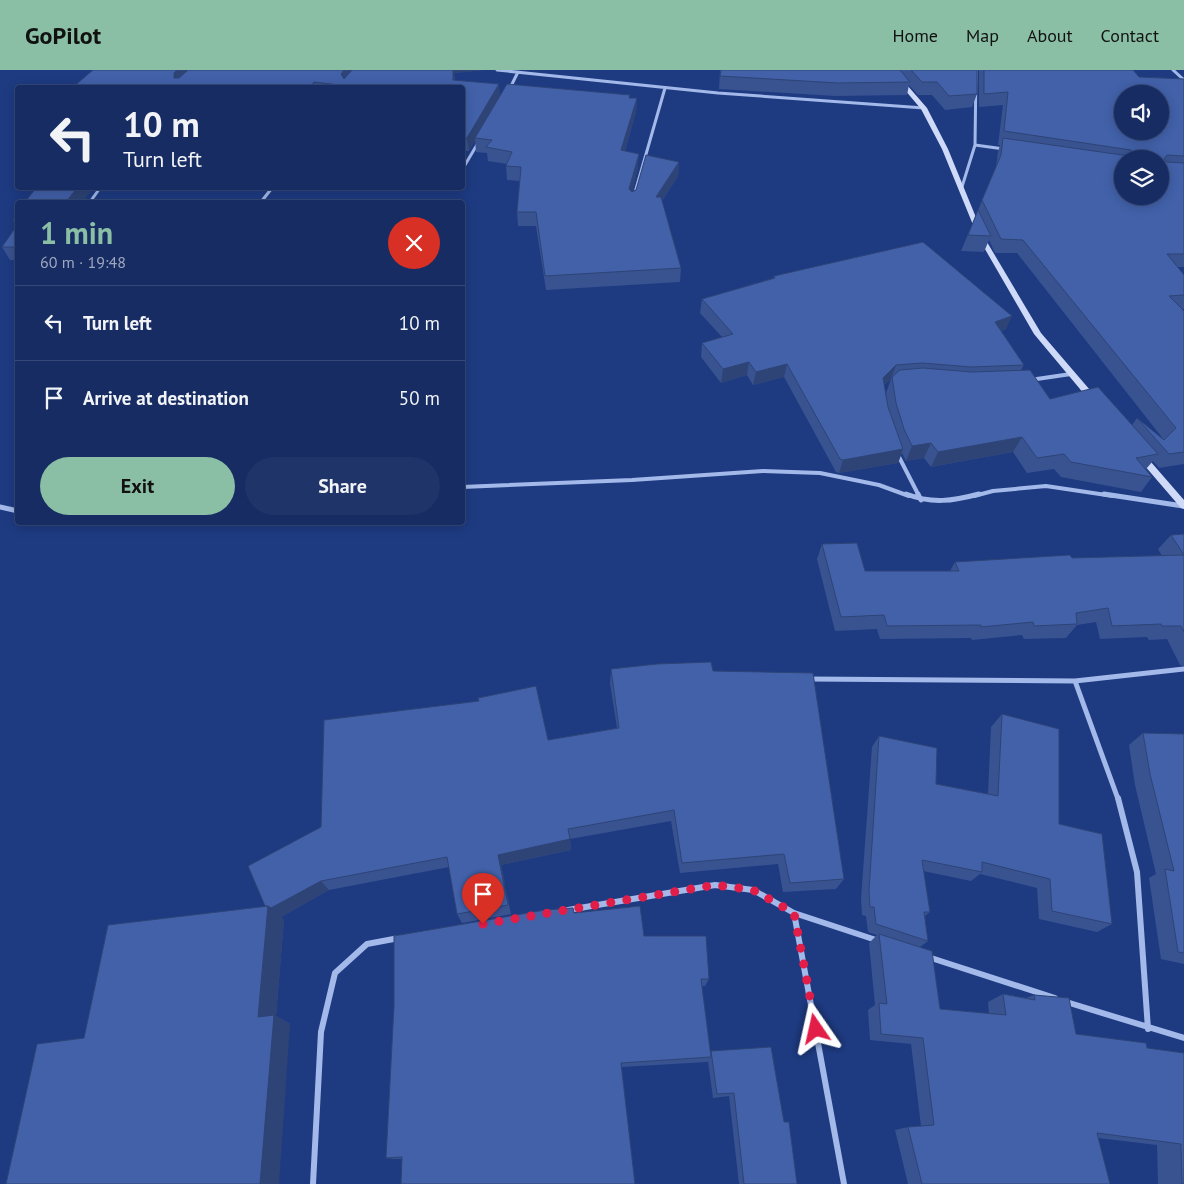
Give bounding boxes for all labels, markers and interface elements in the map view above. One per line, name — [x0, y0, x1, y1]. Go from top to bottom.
text: GoPilot — [25, 20, 101, 51]
text: Home — [892, 24, 938, 47]
text: Map — [966, 24, 999, 47]
text: About — [1027, 24, 1073, 47]
text: Contact — [1101, 24, 1159, 47]
map controls — [1114, 85, 1169, 205]
button: sound — [1114, 85, 1169, 140]
text: 10 m — [123, 101, 200, 147]
icon: left — [40, 105, 105, 170]
text: Turn left — [123, 145, 202, 173]
button: layers — [1114, 150, 1169, 205]
text: 1 min — [40, 213, 113, 252]
button: close — [388, 217, 440, 269]
text: 60 m · 19:48 — [40, 252, 126, 272]
icon: left — [40, 309, 68, 337]
text: Turn left — [83, 311, 152, 335]
text: 10 m — [399, 311, 440, 335]
icon: arrive — [40, 384, 68, 412]
text: Arrive at destination — [83, 386, 249, 410]
text: 50 m — [399, 386, 440, 410]
button: Exit — [40, 457, 235, 515]
button: Share — [245, 457, 440, 515]
pin — [462, 873, 504, 924]
icon: arrive — [469, 880, 497, 908]
position arrow — [789, 1002, 841, 1054]

